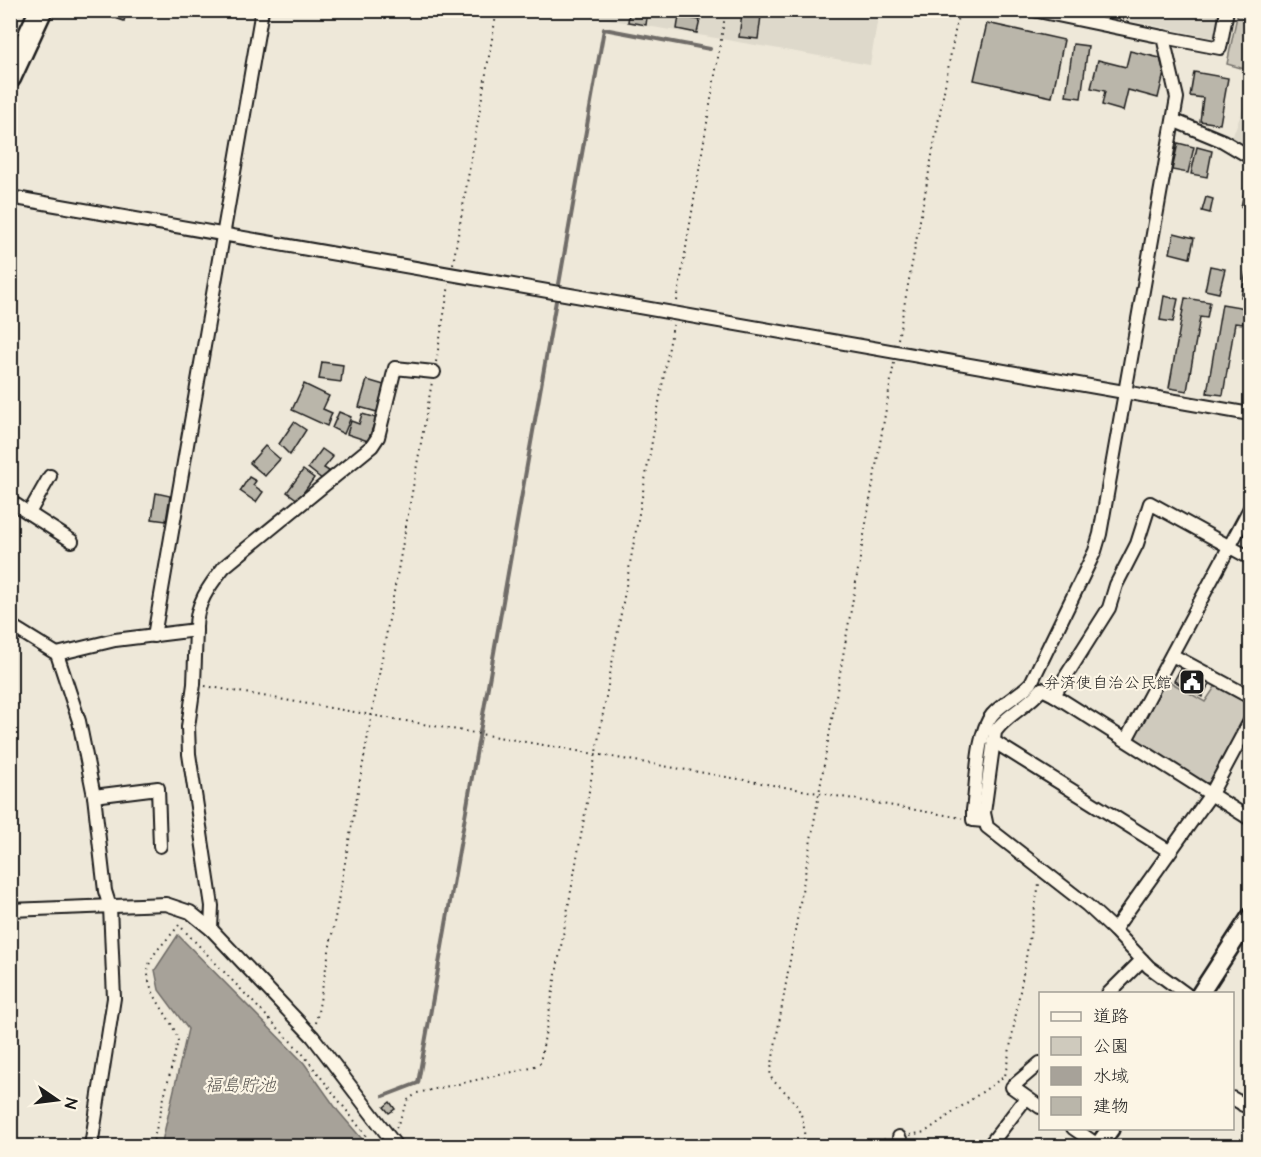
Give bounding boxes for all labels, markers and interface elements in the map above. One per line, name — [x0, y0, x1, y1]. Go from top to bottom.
public building icon: 弁済使自治公民館 — [1177, 667, 1207, 697]
place label: 弁済使自治公民館 — [1044, 672, 1172, 694]
legend — [1039, 992, 1234, 1130]
text: 道路 — [1093, 1004, 1129, 1029]
text: 公園 — [1093, 1034, 1129, 1059]
text: 水域 — [1093, 1064, 1129, 1089]
north arrow — [27, 1070, 87, 1130]
water label: 福島貯池 — [204, 1073, 277, 1098]
text: 建物 — [1093, 1094, 1129, 1119]
text: N — [59, 1096, 82, 1111]

